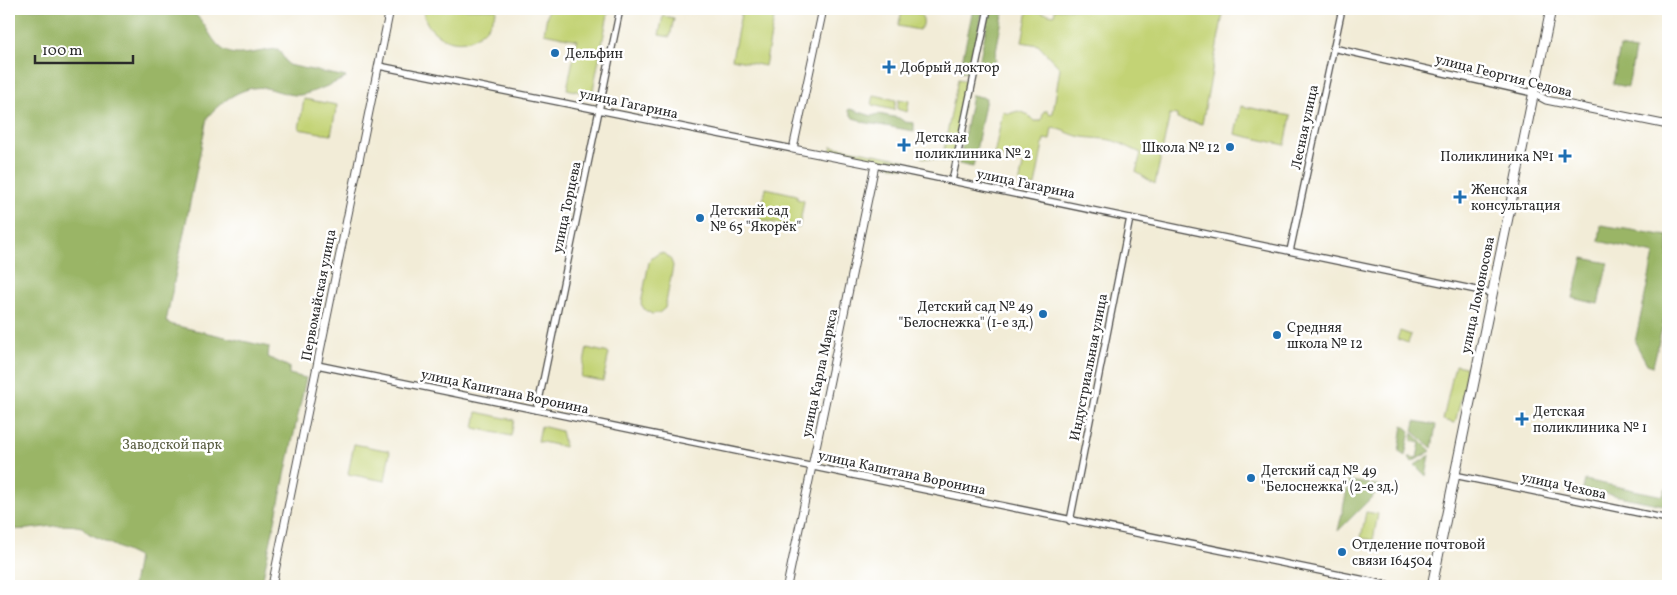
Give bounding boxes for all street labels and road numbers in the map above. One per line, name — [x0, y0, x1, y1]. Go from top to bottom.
street label: улица Георгия Седова — [1433, 50, 1574, 103]
street label: Лесная улица — [1287, 83, 1324, 172]
street label: улица Гагарина — [578, 85, 680, 124]
street label: улица Торцева — [548, 160, 586, 255]
street label: улица Гагарина — [975, 165, 1077, 204]
street label: Первомайская улица — [297, 228, 342, 363]
street label: улица Ломоносова — [1457, 235, 1500, 356]
street label: Индустриальная улица — [1066, 292, 1113, 443]
street label: улица Карла Маркса — [798, 307, 843, 440]
street label: улица Капитана Воронина — [419, 365, 590, 420]
street label: улица Капитана Воронина — [816, 446, 987, 501]
street label: улица Чехова — [1519, 468, 1608, 505]

